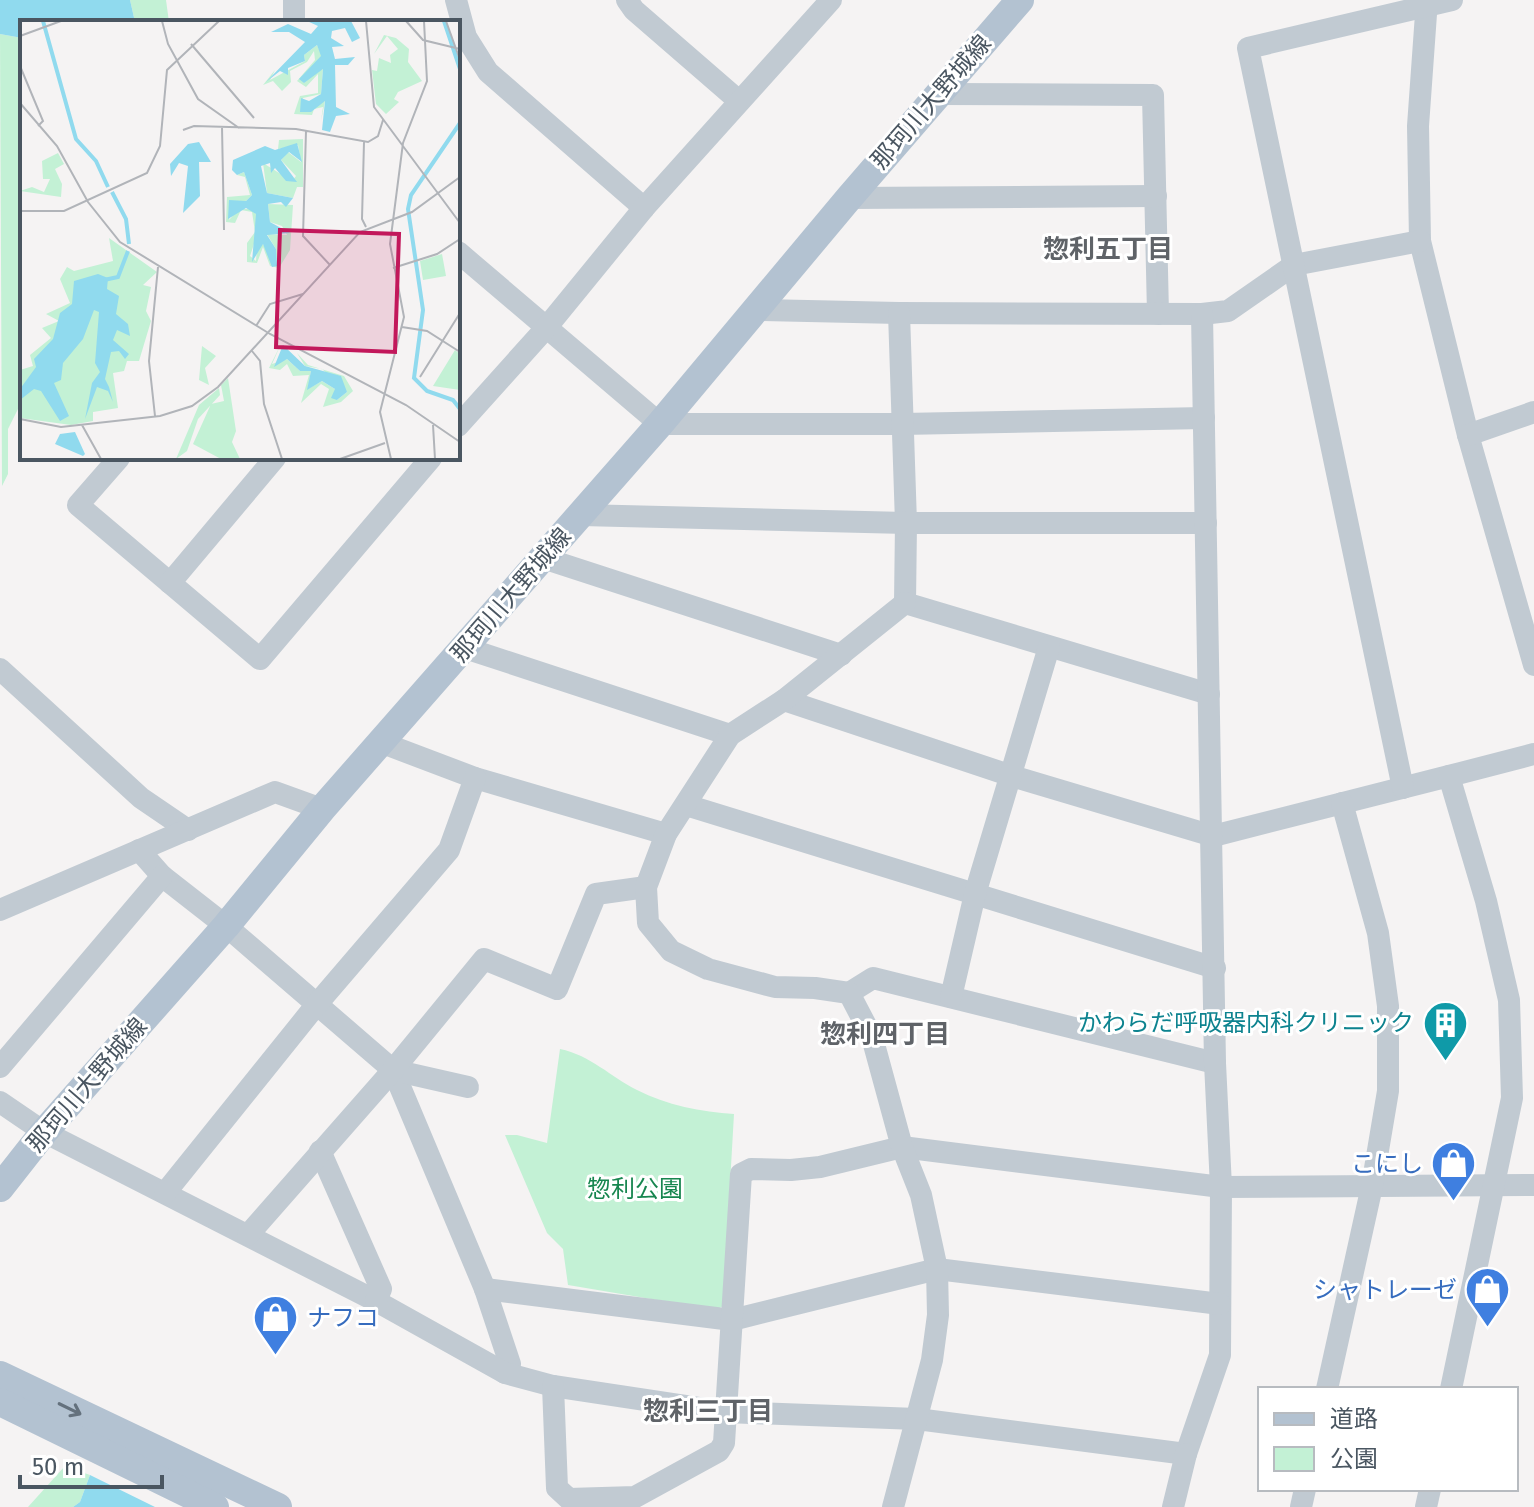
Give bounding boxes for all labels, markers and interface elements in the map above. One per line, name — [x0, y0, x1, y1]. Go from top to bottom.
inset map — [20, 20, 460, 460]
street label: 那珂川大野城線 — [865, 29, 997, 175]
district label: 惣利五丁目 — [1043, 234, 1173, 265]
street label: 那珂川大野城線 — [445, 522, 577, 668]
building icon: かわらだ呼吸器内科クリニック — [1421, 999, 1469, 1062]
place label: かわらだ呼吸器内科クリニック — [1078, 1009, 1414, 1037]
street label: 那珂川大野城線 — [21, 1012, 153, 1158]
district label: 惣利四丁目 — [820, 1019, 950, 1050]
shop icon: こにし — [1430, 1140, 1478, 1203]
place label: こにし — [1351, 1150, 1423, 1178]
park label: 惣利公園 — [587, 1175, 683, 1203]
shop icon: シャトレーゼ — [1464, 1266, 1512, 1329]
place label: シャトレーゼ — [1313, 1276, 1457, 1304]
shop icon: ナフコ — [252, 1294, 300, 1357]
place label: ナフコ — [307, 1304, 379, 1332]
legend — [1258, 1387, 1518, 1491]
district label: 惣利三丁目 — [643, 1396, 773, 1427]
one-way arrow — [57, 1402, 81, 1417]
text: 道路 — [1330, 1405, 1378, 1433]
scale bar — [20, 1439, 162, 1489]
text: 公園 — [1330, 1445, 1378, 1473]
text: 50 m — [32, 1453, 84, 1481]

